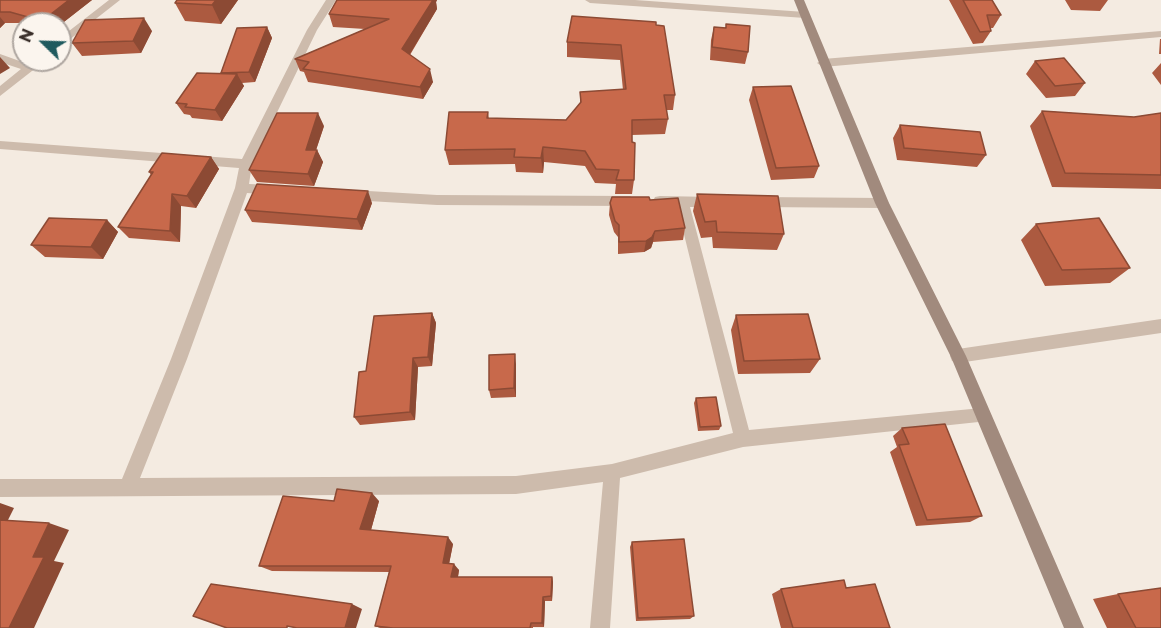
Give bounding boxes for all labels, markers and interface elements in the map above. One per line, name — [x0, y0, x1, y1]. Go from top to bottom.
north arrow — [12, 12, 72, 72]
text: N — [16, 26, 38, 45]

